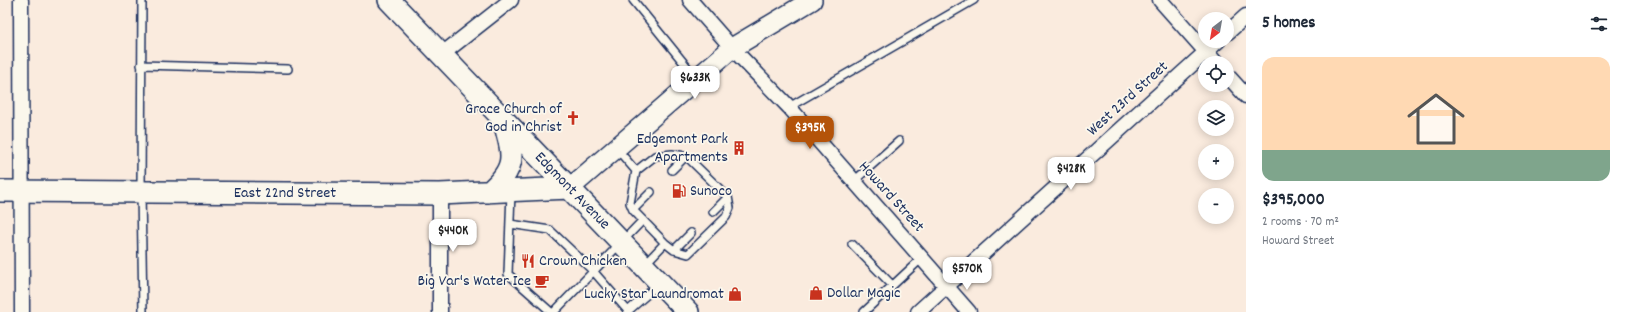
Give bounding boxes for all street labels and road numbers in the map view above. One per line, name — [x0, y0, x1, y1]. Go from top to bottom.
street label: West 23rd Street — [1082, 56, 1174, 142]
street label: Edgmont Avenue — [529, 147, 615, 235]
street label: Howard Street — [853, 156, 929, 238]
street label: East 22nd Street — [234, 182, 336, 205]

